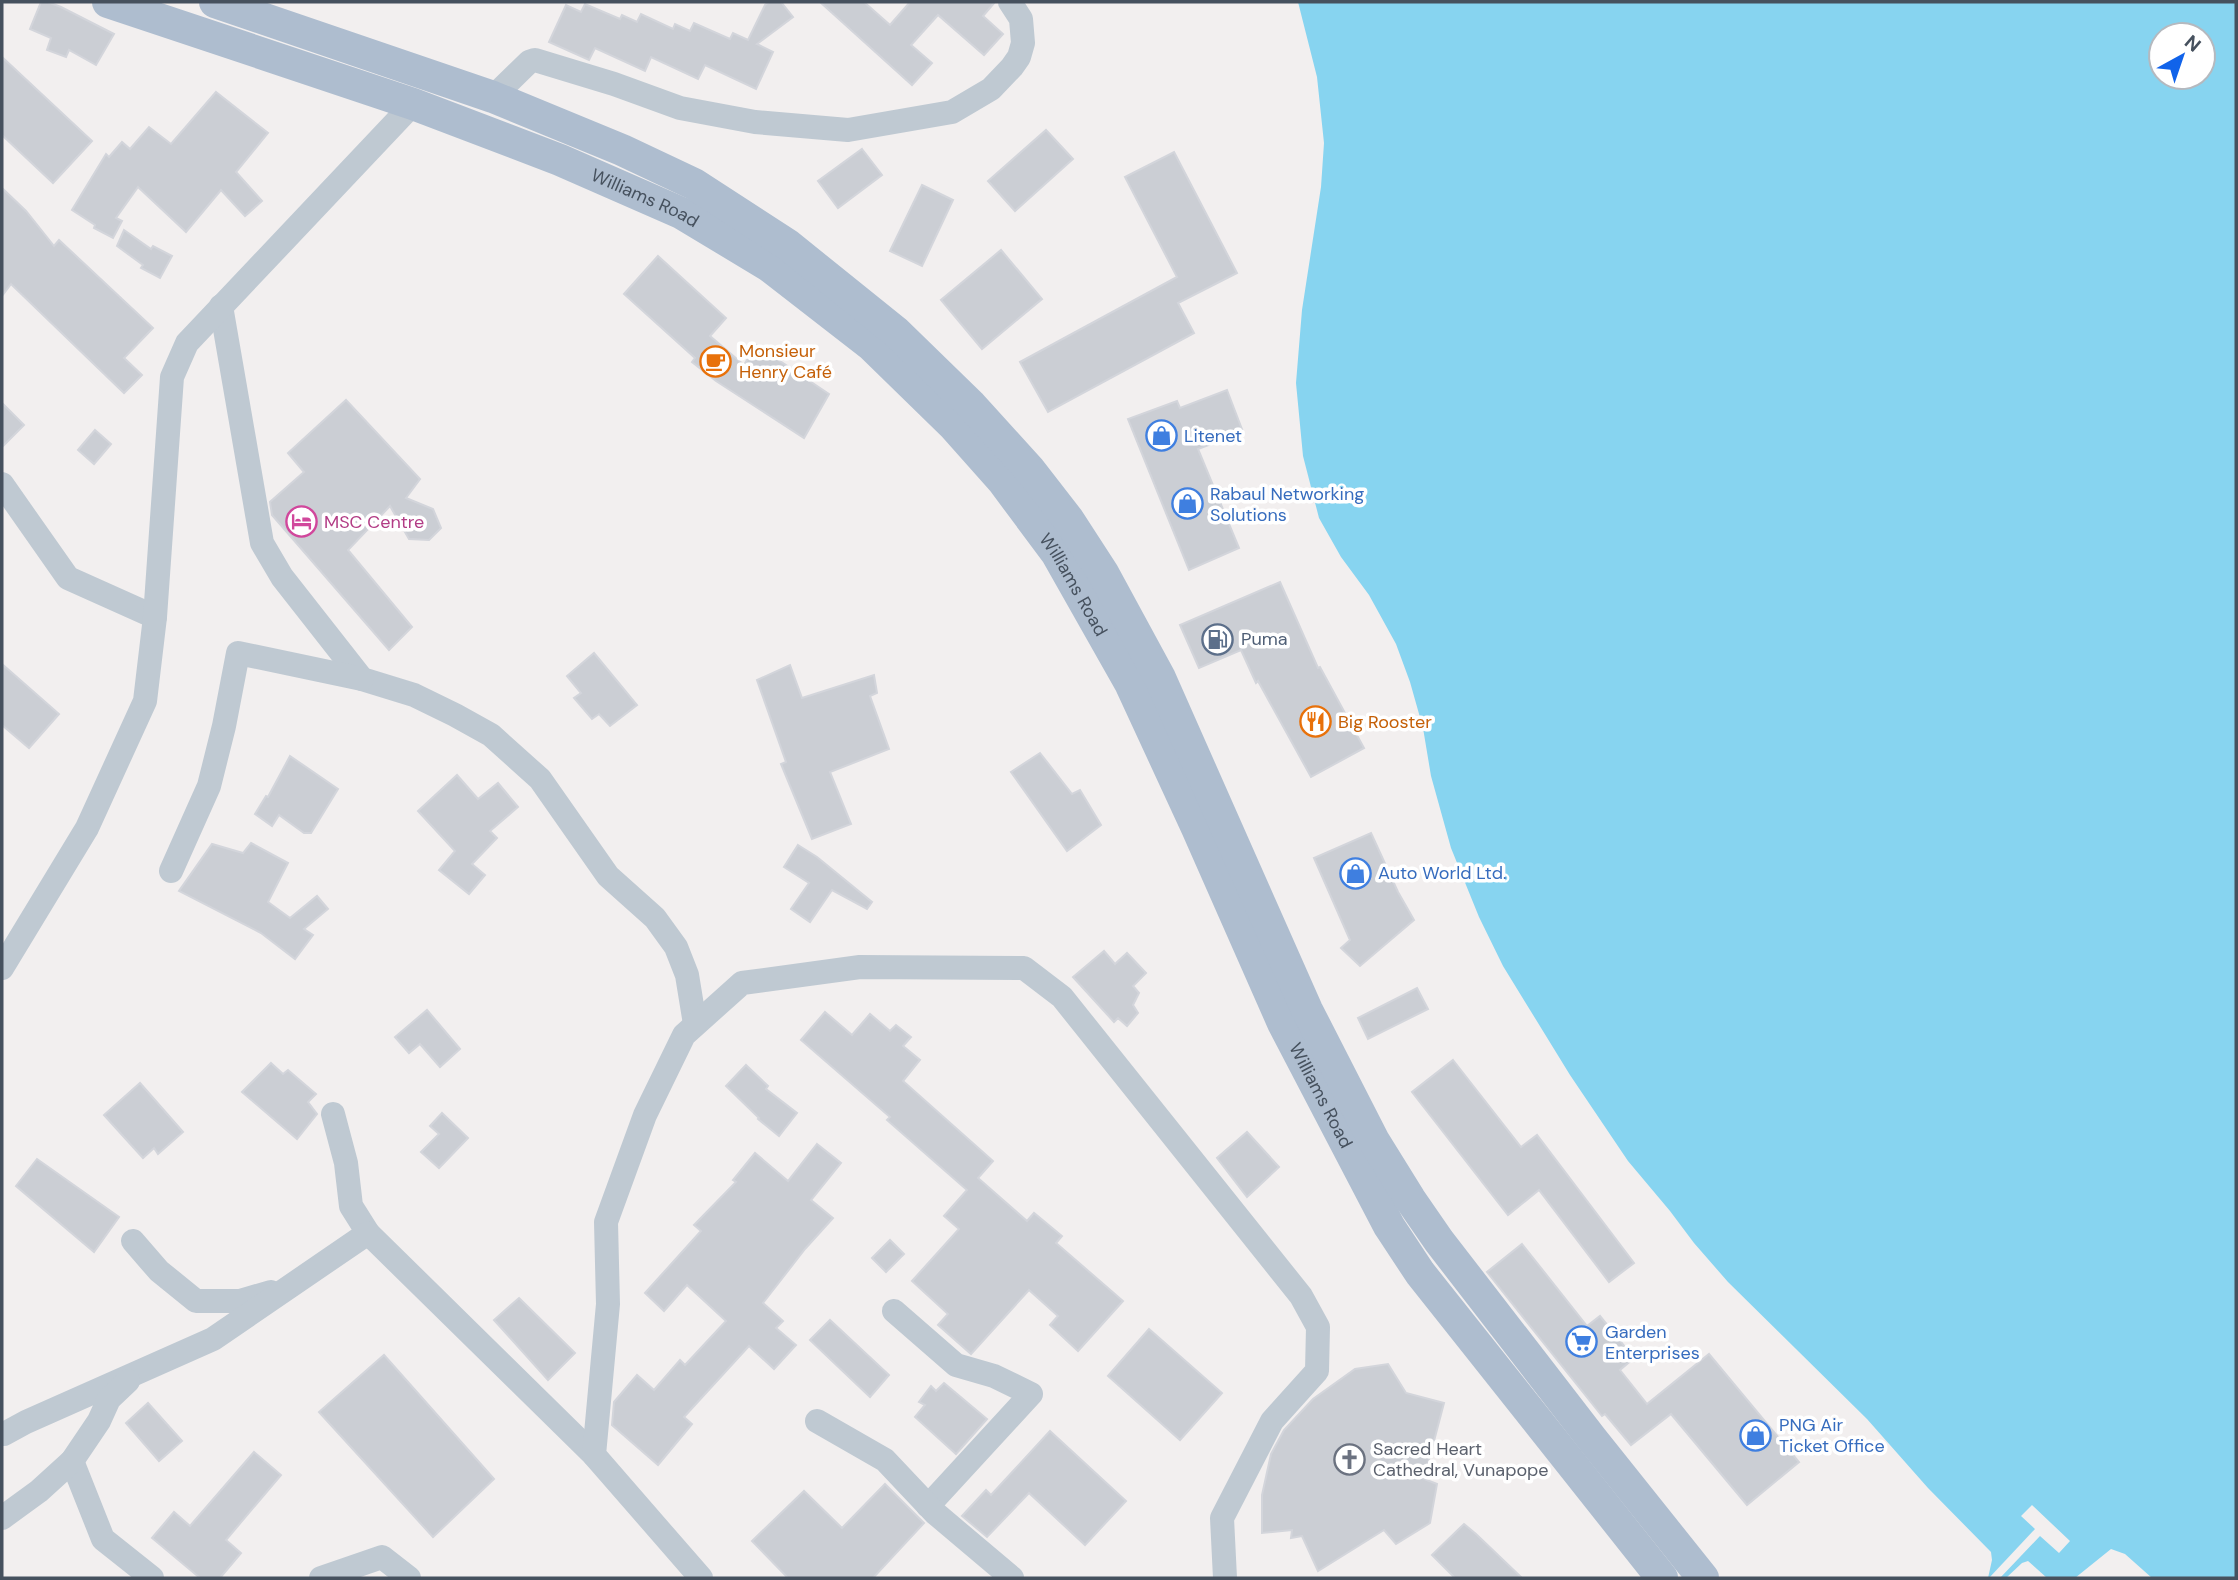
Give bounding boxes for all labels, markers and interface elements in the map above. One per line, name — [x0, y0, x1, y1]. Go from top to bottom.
north arrow — [2147, 21, 2217, 91]
text: N — [2179, 29, 2206, 57]
street label: Williams Road — [587, 163, 703, 233]
place label: Monsieur Henry Café — [739, 339, 832, 384]
cafe icon: Monsieur Henry Café — [699, 344, 733, 378]
shop icon: Litenet — [1144, 419, 1178, 453]
place label: Litenet — [1184, 424, 1242, 448]
place label: Rabaul Networking Solutions — [1210, 482, 1364, 527]
shop icon: Rabaul Networking Solutions — [1170, 487, 1204, 521]
hotel icon: MSC Centre — [284, 505, 318, 539]
place label: MSC Centre — [324, 510, 424, 534]
street label: Williams Road — [1034, 528, 1113, 641]
fuel station icon: Puma — [1201, 622, 1235, 656]
place label: Puma — [1241, 627, 1288, 651]
restaurant icon: Big Rooster — [1298, 705, 1332, 739]
place label: Big Rooster — [1338, 710, 1432, 734]
shop icon: Auto World Ltd. — [1338, 856, 1372, 890]
place label: Auto World Ltd. — [1378, 861, 1507, 885]
street label: Williams Road — [1283, 1039, 1358, 1152]
place label: Garden Enterprises — [1605, 1320, 1700, 1365]
supermarket icon: Garden Enterprises — [1565, 1325, 1599, 1359]
place label: PNG Air Ticket Office — [1779, 1413, 1885, 1458]
shop icon: PNG Air Ticket Office — [1739, 1418, 1773, 1452]
place label: Sacred Heart Cathedral, Vunapope — [1373, 1437, 1549, 1482]
church icon: Sacred Heart Cathedral, Vunapope — [1333, 1442, 1367, 1476]

